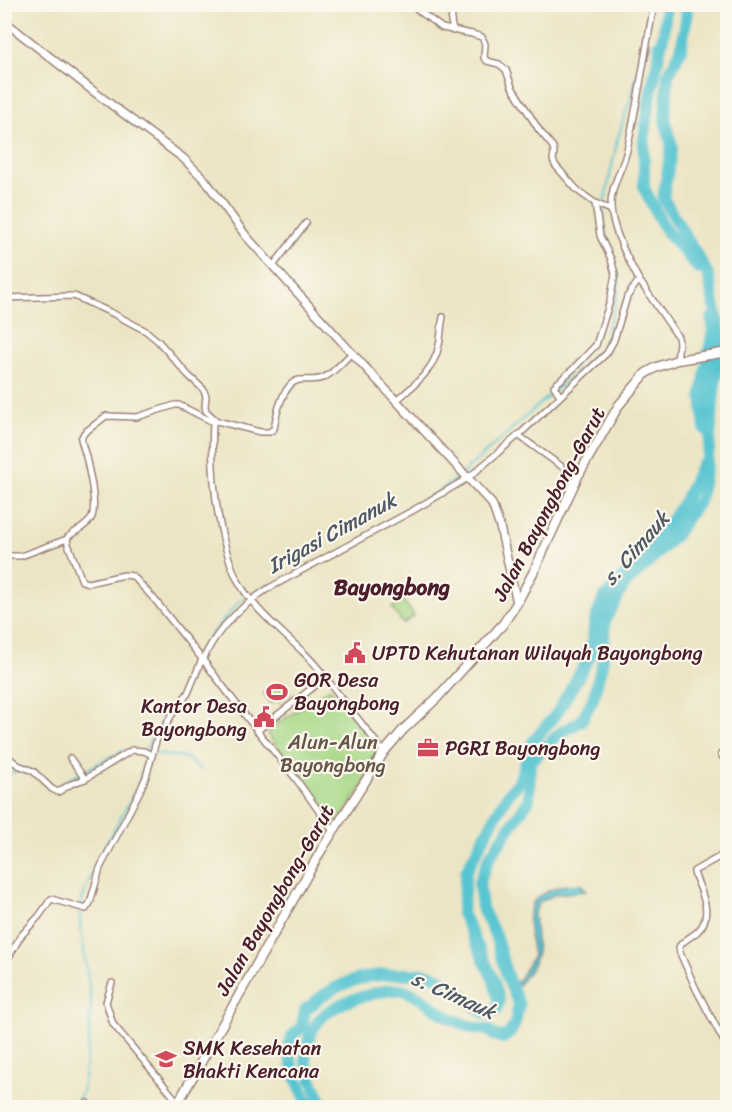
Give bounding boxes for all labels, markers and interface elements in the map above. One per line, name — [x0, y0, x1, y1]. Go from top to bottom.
street label: Jalan Bayongbong-Garut — [482, 400, 615, 609]
water label: Irigasi Cimanuk — [259, 481, 405, 585]
water label: s. Cimauk — [592, 500, 681, 594]
district label: Bayongbong — [334, 568, 450, 607]
place label: UPTD Kehutanan Wilayah Bayongbong — [372, 636, 703, 671]
public building icon: UPTD Kehutanan Wilayah Bayongbong — [343, 641, 367, 665]
place label: GOR Desa Bayongbong — [294, 663, 400, 721]
sports icon: GOR Desa Bayongbong — [265, 680, 289, 704]
place label: Kantor Desa Bayongbong — [141, 689, 247, 747]
public building icon: Kantor Desa Bayongbong — [252, 705, 276, 729]
park label: Alun-Alun Bayongbong — [280, 725, 386, 783]
place label: PGRI Bayongbong — [445, 731, 600, 766]
office icon: PGRI Bayongbong — [416, 736, 440, 760]
street label: Jalan Bayongbong-Garut — [205, 797, 344, 1003]
water label: s. Cimauk — [405, 959, 504, 1031]
place label: SMK Kesehatan Bhakti Kencana — [183, 1031, 321, 1089]
school or university icon: SMK Kesehatan Bhakti Kencana — [154, 1047, 178, 1071]

